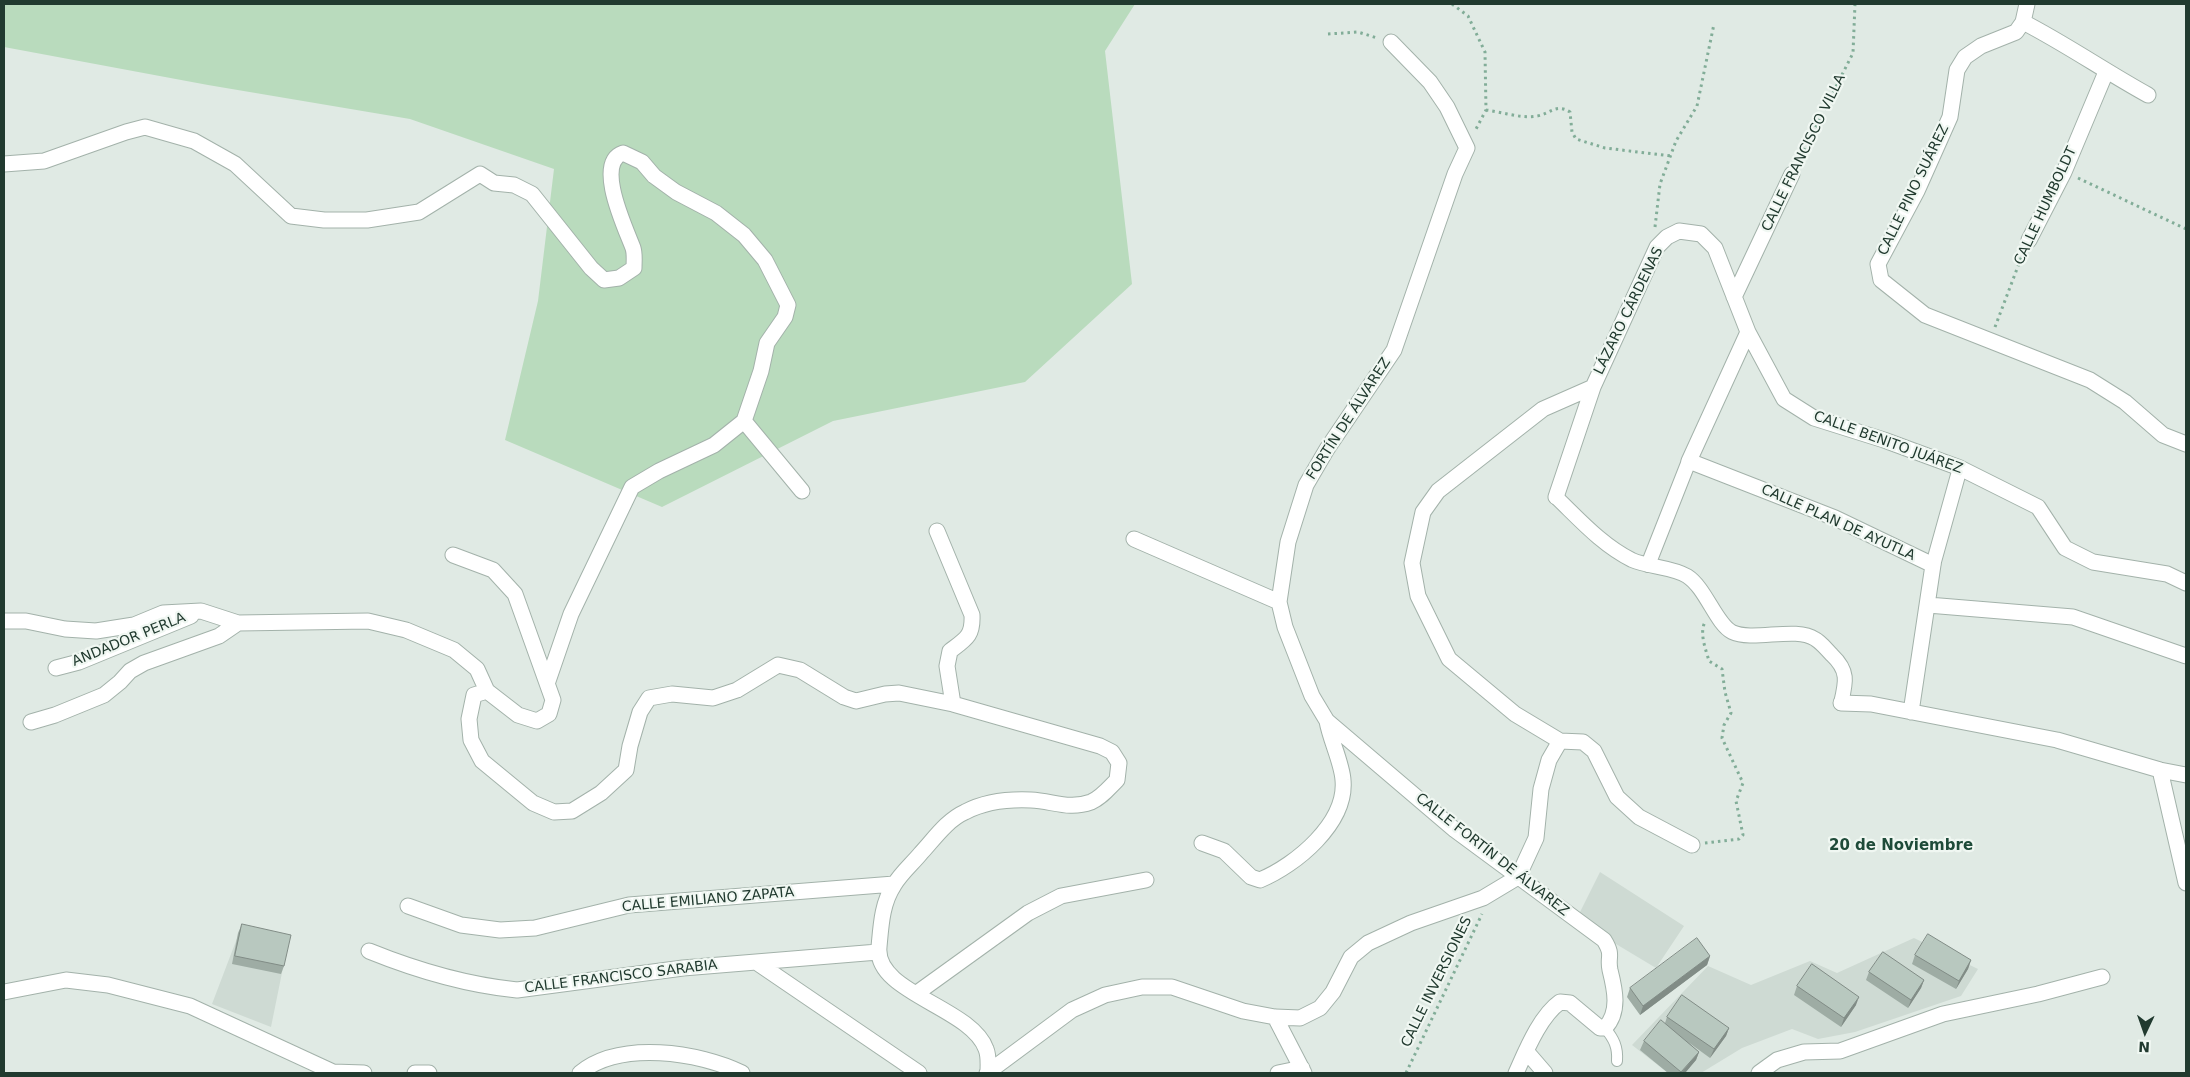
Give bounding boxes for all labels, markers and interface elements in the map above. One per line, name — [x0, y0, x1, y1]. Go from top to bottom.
street label: CALLE FRANCISCO VILLA — [1759, 72, 1849, 234]
street label: CALLE PINO SUÁREZ — [1875, 122, 1953, 258]
street label: CALLE HUMBOLDT — [2011, 144, 2081, 268]
street label: LÁZARO CÁRDENAS — [1591, 245, 1667, 377]
street label: FORTÍN DE ÁLVAREZ — [1303, 355, 1395, 483]
street label: CALLE BENITO JUÁREZ — [1811, 408, 1965, 478]
street label: CALLE PLAN DE AYUTLA — [1758, 481, 1918, 565]
street label: ANDADOR PERLA — [70, 610, 188, 670]
street label: CALLE FORTÍN DE ÁLVAREZ — [1412, 790, 1572, 920]
district label: 20 de Noviembre — [1829, 837, 1973, 855]
street label: CALLE EMILIANO ZAPATA — [621, 884, 795, 916]
street label: CALLE INVERSIONES — [1398, 914, 1476, 1050]
street label: CALLE FRANCISCO SARABIA — [524, 957, 718, 997]
north arrow — [2120, 1007, 2170, 1057]
text: N — [2138, 1039, 2150, 1055]

